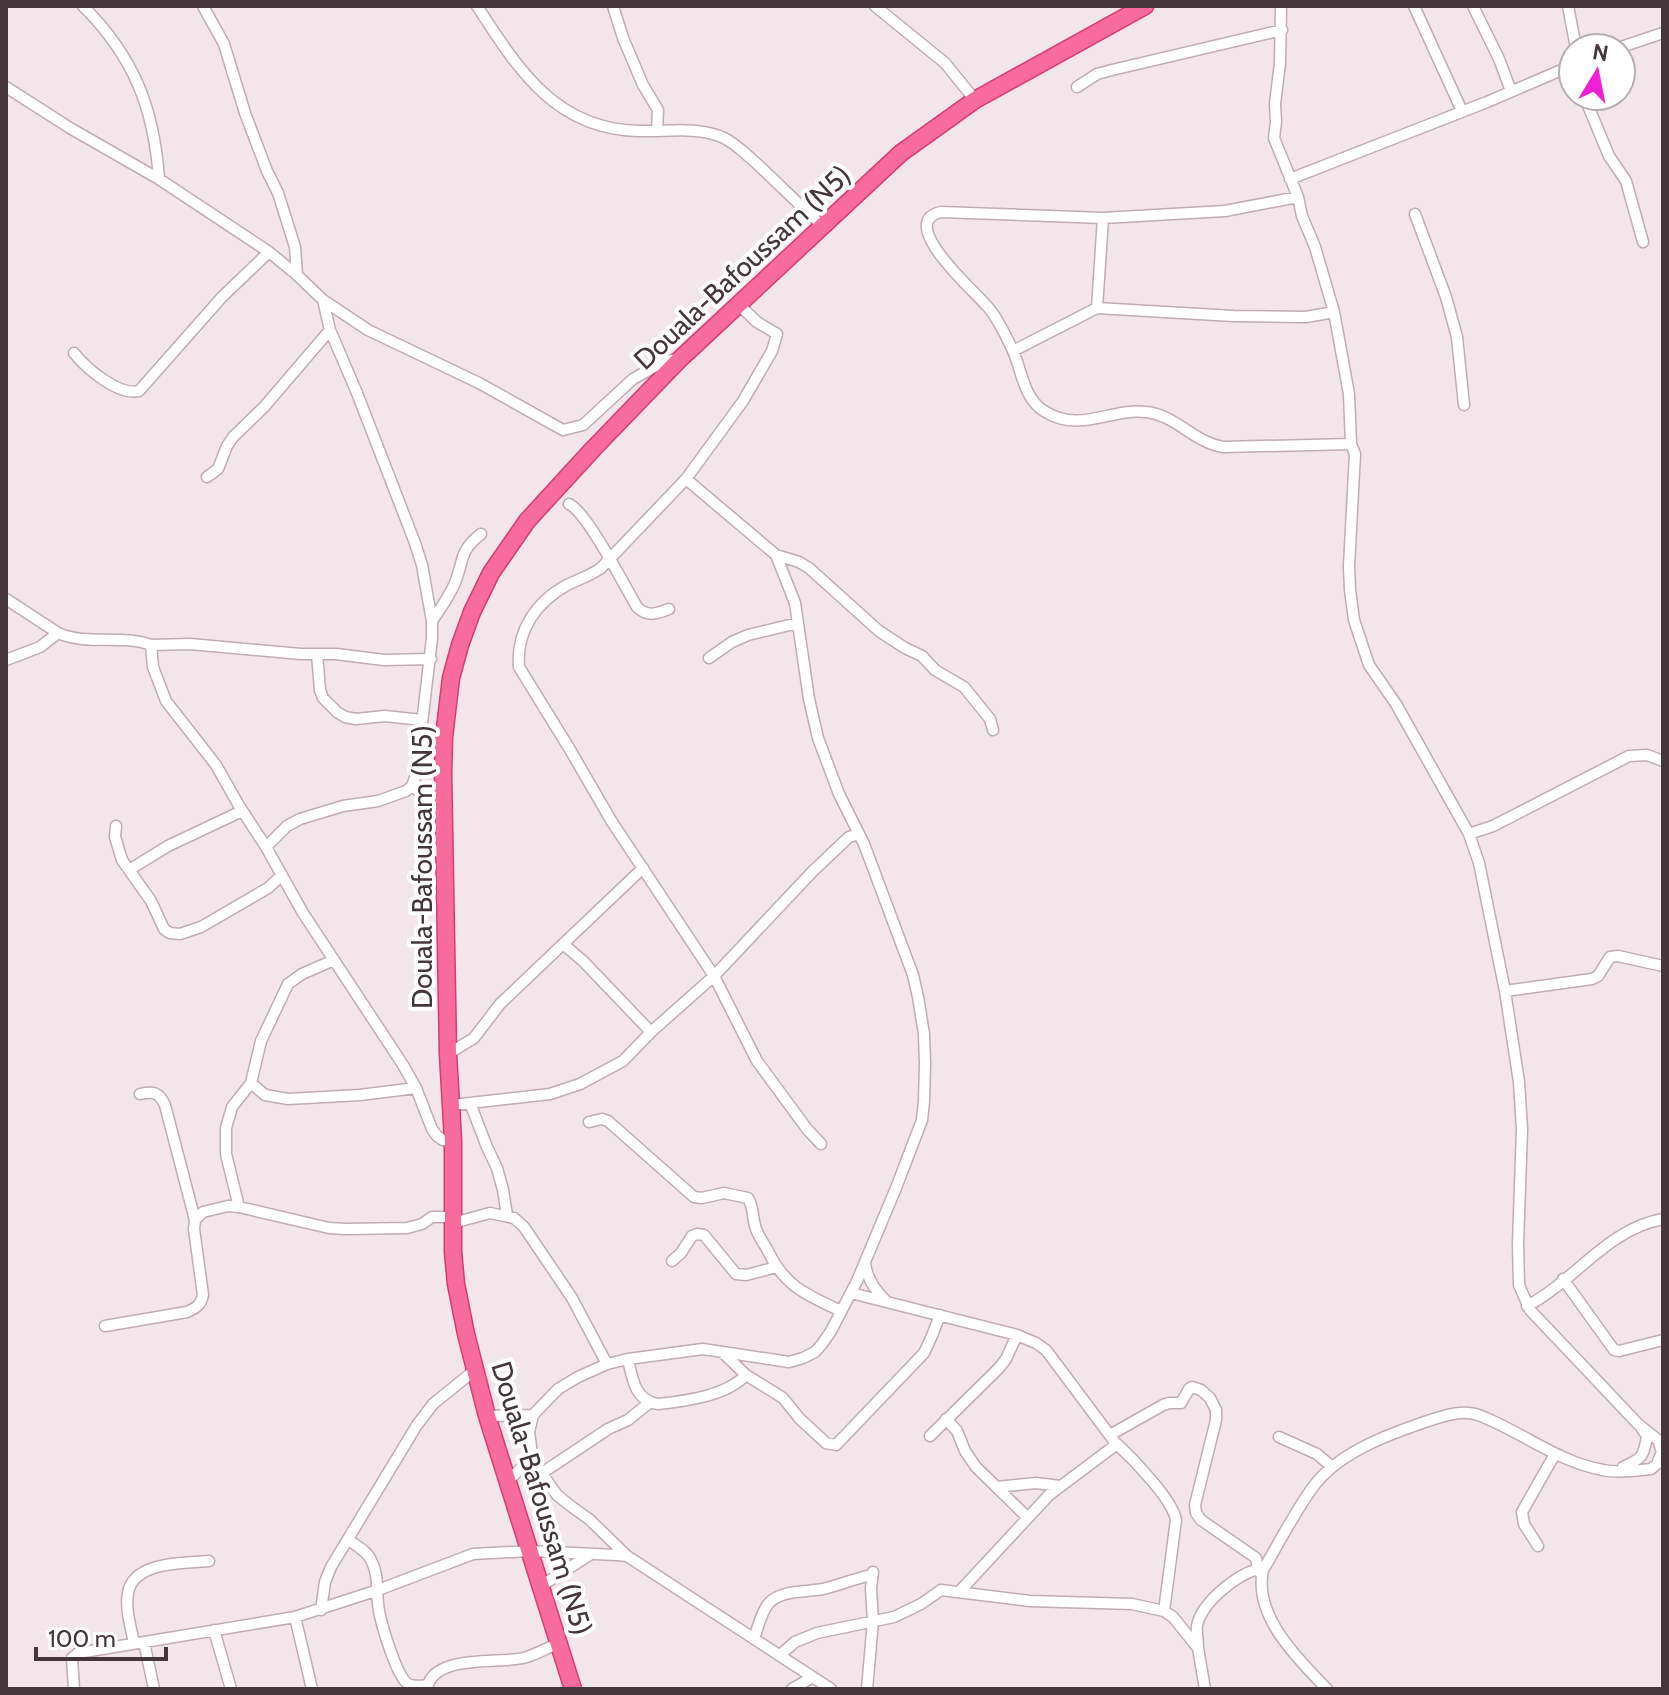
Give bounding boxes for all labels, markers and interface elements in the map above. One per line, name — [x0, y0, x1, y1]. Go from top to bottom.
north arrow — [1557, 32, 1637, 112]
text: N — [1590, 38, 1610, 67]
street label: Douala-Bafoussam (N5) — [626, 158, 858, 376]
street label: Douala-Bafoussam (N5) — [405, 725, 439, 1009]
street label: Douala-Bafoussam (N5) — [484, 1357, 600, 1639]
scale bar — [36, 1611, 166, 1661]
text: 100 m — [48, 1624, 116, 1653]

